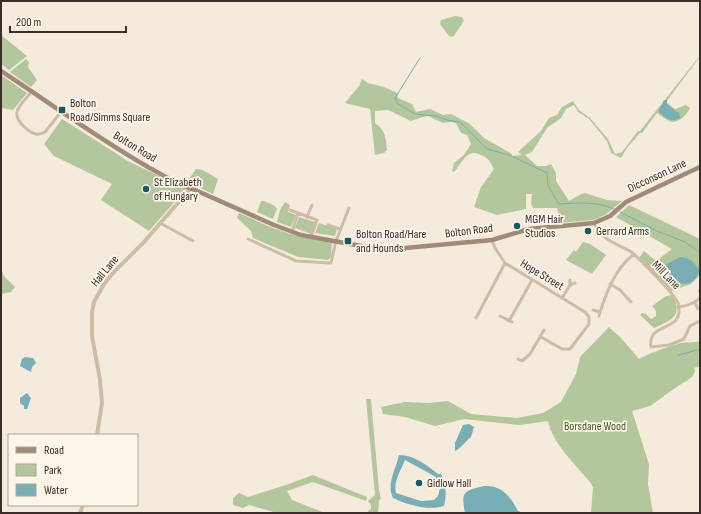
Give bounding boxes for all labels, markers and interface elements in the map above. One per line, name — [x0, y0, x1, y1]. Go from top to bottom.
scale bar — [10, 8, 126, 34]
text: 200 m — [16, 15, 42, 30]
place label: Bolton Road/Simms Square — [70, 96, 150, 125]
marker: Bolton Road/Simms Square — [57, 105, 67, 115]
street label: Bolton Road — [111, 128, 159, 166]
street label: Dicconson Lane — [625, 156, 689, 196]
place label: St Elizabeth of Hungary — [154, 175, 202, 204]
marker: St Elizabeth of Hungary — [141, 184, 151, 194]
place label: MGM Hair Studios — [525, 212, 564, 241]
street label: Bolton Road — [444, 221, 494, 241]
marker: MGM Hair Studios — [512, 221, 522, 231]
place label: Gerrard Arms — [596, 224, 649, 239]
marker: Gerrard Arms — [583, 226, 593, 236]
place label: Bolton Road/Hare and Hounds — [356, 227, 427, 256]
marker: Bolton Road/Hare and Hounds — [343, 236, 353, 246]
street label: Hall Lane — [88, 252, 122, 290]
street label: Hope Street — [518, 256, 567, 294]
street label: Mill Lane — [649, 257, 684, 293]
park label: Borsdane Wood — [564, 419, 626, 434]
legend — [8, 434, 138, 506]
text: Road — [44, 443, 64, 458]
text: Park — [44, 463, 62, 478]
place label: Gidlow Hall — [427, 476, 471, 491]
marker: Gidlow Hall — [414, 478, 424, 488]
text: Water — [44, 483, 68, 498]

